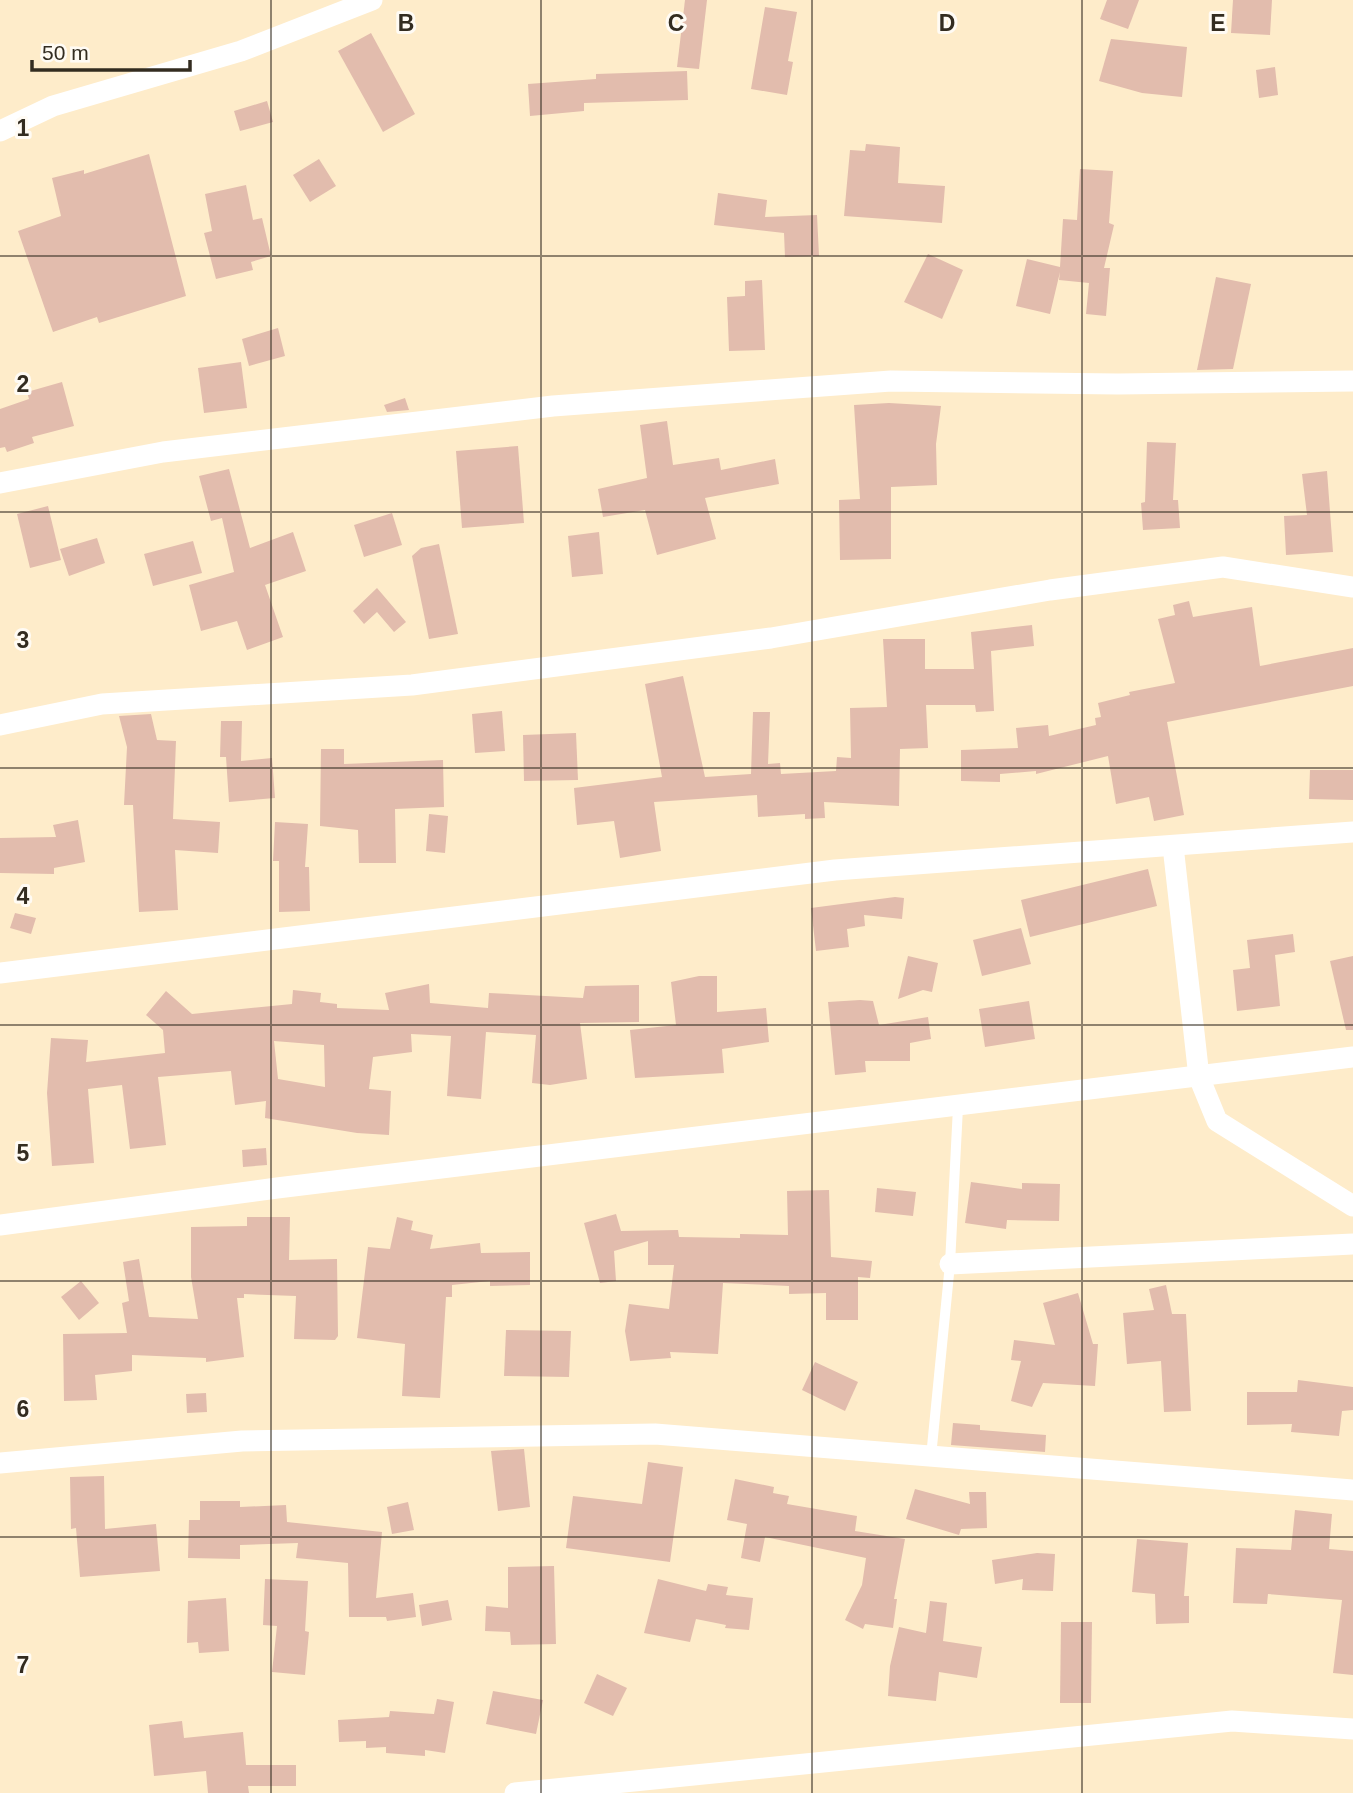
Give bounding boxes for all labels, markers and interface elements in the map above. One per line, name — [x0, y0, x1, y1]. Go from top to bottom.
text: B — [398, 10, 414, 36]
text: C — [668, 10, 684, 36]
text: D — [939, 10, 955, 36]
text: E — [1210, 10, 1226, 36]
scale bar — [32, 28, 189, 72]
text: 50 m — [42, 41, 89, 64]
text: 1 — [17, 115, 30, 141]
text: 2 — [17, 371, 29, 397]
text: 3 — [17, 627, 29, 653]
text: 4 — [17, 883, 30, 909]
text: 5 — [17, 1140, 30, 1166]
text: 6 — [17, 1396, 29, 1422]
text: 7 — [17, 1652, 29, 1678]

